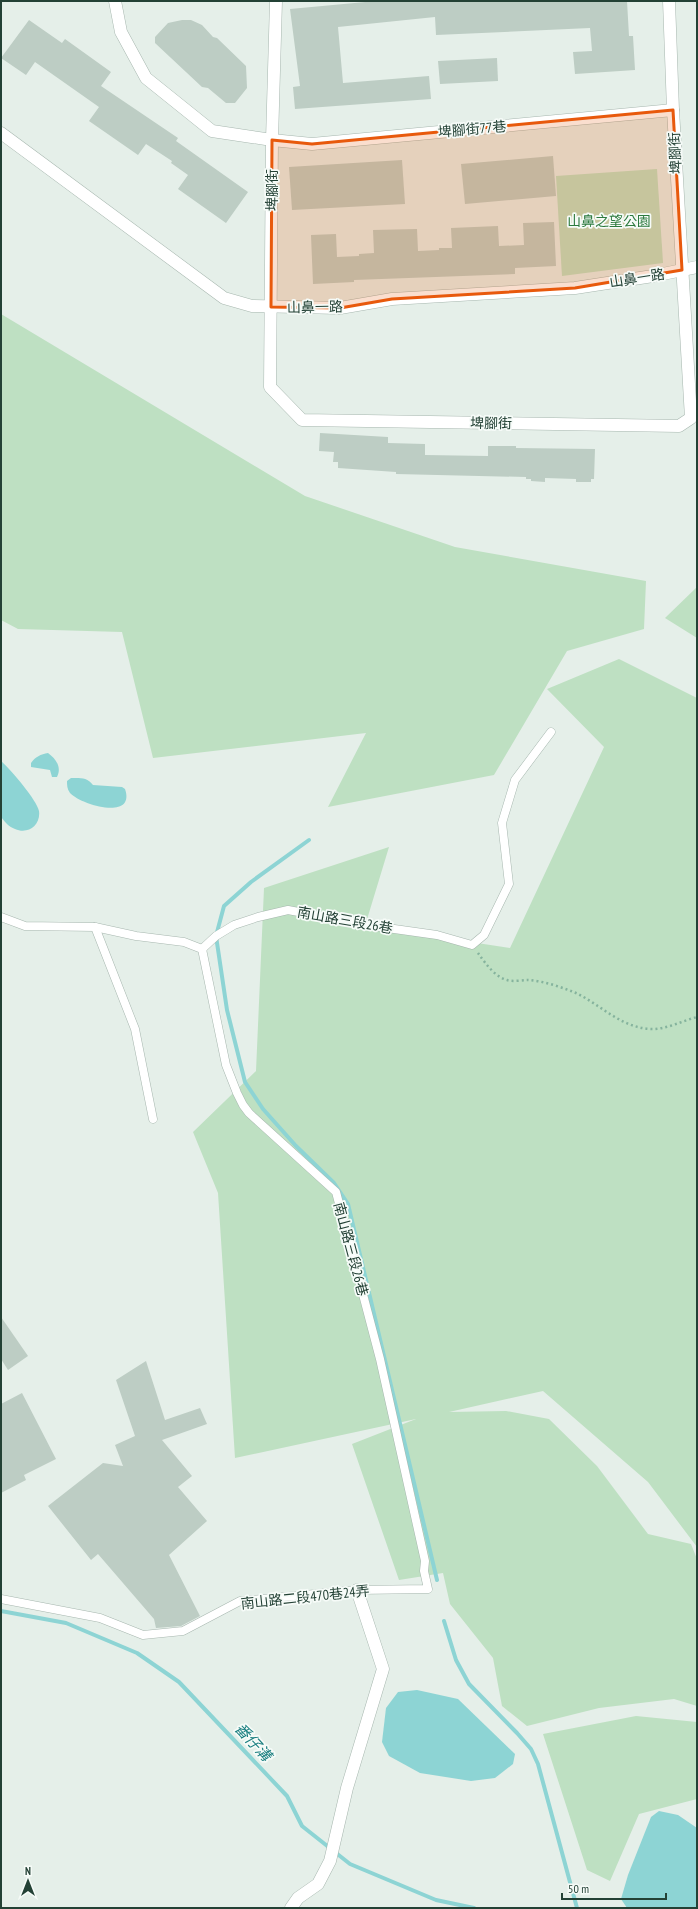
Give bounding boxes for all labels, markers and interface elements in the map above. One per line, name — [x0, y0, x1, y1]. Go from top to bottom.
street label: 埤腳街77巷 — [437, 117, 507, 141]
street label: 埤腳街 — [665, 132, 685, 174]
street label: 埤腳街 — [263, 169, 281, 211]
park label: 山鼻之望公園 — [567, 212, 651, 230]
street label: 山鼻一路 — [608, 265, 666, 291]
street label: 山鼻一路 — [287, 298, 343, 316]
street label: 埤腳街 — [470, 414, 512, 432]
street label: 南山路三段26巷 — [296, 903, 394, 937]
street label: 南山路三段26巷 — [330, 1200, 372, 1298]
street label: 南山路二段470巷24弄 — [240, 1581, 370, 1613]
water label: 番仔溝 — [231, 1719, 277, 1766]
north arrow — [8, 1861, 48, 1901]
text: N — [25, 1864, 31, 1878]
scale bar — [562, 1875, 666, 1901]
text: 50 m — [568, 1881, 589, 1896]

